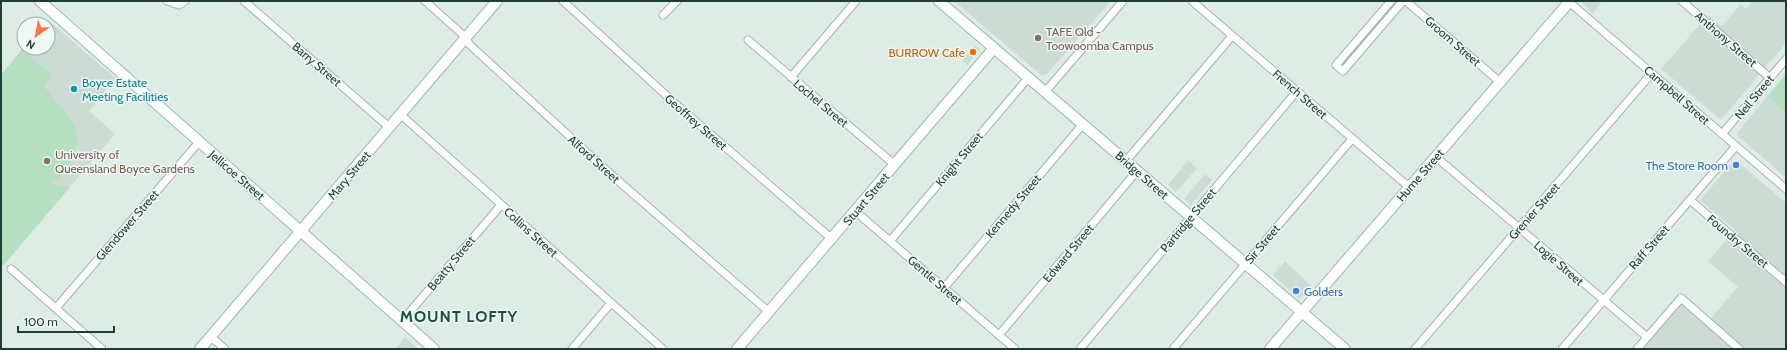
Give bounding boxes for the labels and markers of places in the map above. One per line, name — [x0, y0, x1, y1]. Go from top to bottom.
place label: TAFE Qld - Toowoomba Campus — [1046, 24, 1154, 53]
marker: TAFE Qld - Toowoomba Campus — [1033, 33, 1043, 43]
place label: BURROW Cafe — [888, 45, 965, 60]
marker: BURROW Cafe — [968, 47, 978, 57]
place label: Boyce Estate Meeting Facilities — [82, 75, 168, 104]
marker: Boyce Estate Meeting Facilities — [69, 84, 79, 94]
place label: University of Queensland Boyce Gardens — [55, 147, 195, 176]
marker: University of Queensland Boyce Gardens — [42, 156, 52, 166]
place label: The Store Room — [1646, 158, 1728, 173]
marker: The Store Room — [1731, 160, 1741, 170]
place label: Golders — [1304, 284, 1343, 299]
marker: Golders — [1291, 286, 1301, 296]

